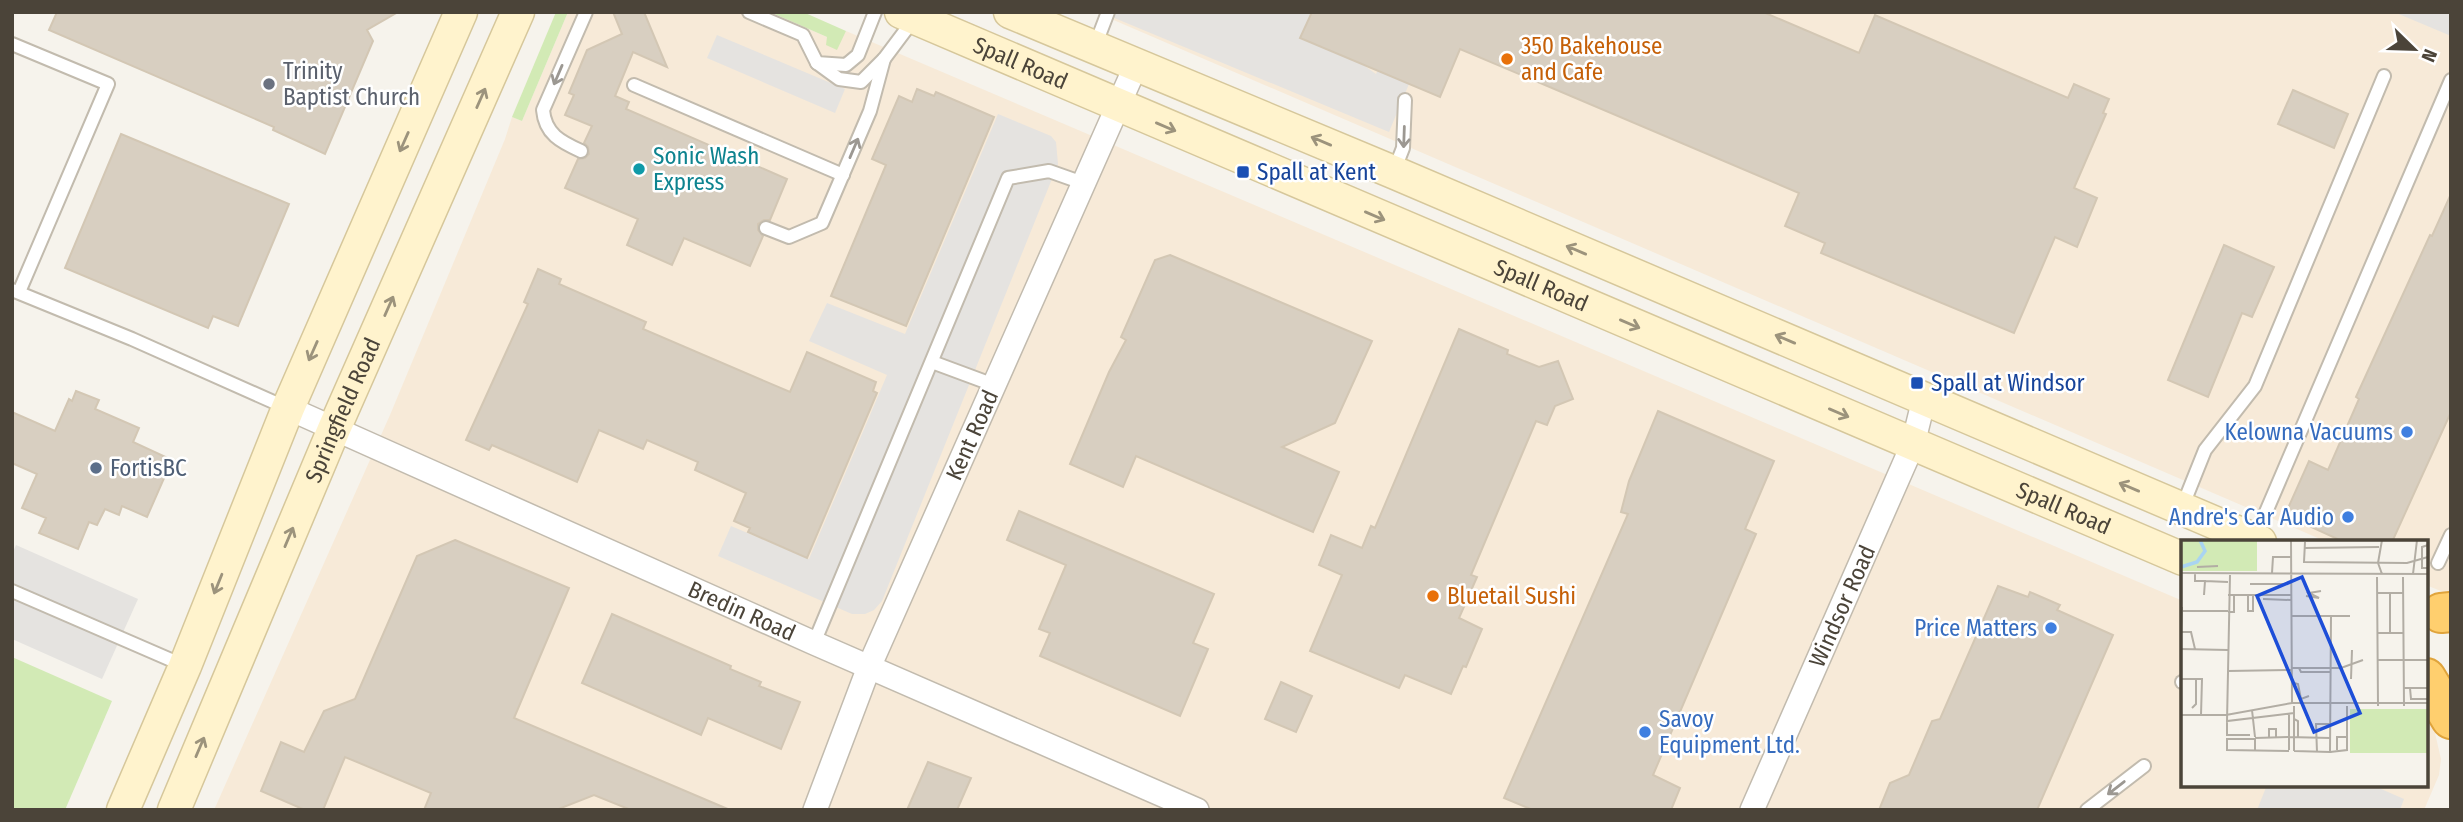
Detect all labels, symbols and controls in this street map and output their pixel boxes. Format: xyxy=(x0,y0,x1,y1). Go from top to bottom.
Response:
north arrow xyxy=(2379,14,2449,84)
street label: Spall Road xyxy=(969,31,1072,95)
place label: 350 Bakehouse and Cafe xyxy=(1521,32,1662,86)
text: N xyxy=(2416,46,2442,65)
marker: 350 Bakehouse and Cafe xyxy=(1499,51,1515,67)
place label: Trinity Baptist Church xyxy=(283,57,420,111)
one-way arrow xyxy=(551,63,564,85)
marker: Trinity Baptist Church xyxy=(261,76,277,92)
one-way arrow xyxy=(475,88,488,109)
one-way arrow xyxy=(1155,121,1176,134)
one-way arrow xyxy=(1397,125,1410,148)
one-way arrow xyxy=(397,131,410,152)
one-way arrow xyxy=(1311,134,1333,147)
one-way arrow xyxy=(849,138,862,159)
place label: Sonic Wash Express xyxy=(653,142,759,196)
place label: Spall at Kent xyxy=(1257,158,1377,186)
marker: Sonic Wash Express xyxy=(631,161,647,177)
marker: Spall at Kent xyxy=(1235,164,1251,180)
one-way arrow xyxy=(1364,210,1385,223)
one-way arrow xyxy=(1565,243,1587,256)
street label: Spall Road xyxy=(1490,253,1593,318)
one-way arrow xyxy=(383,296,396,317)
one-way arrow xyxy=(1618,318,1640,331)
one-way arrow xyxy=(1775,332,1796,345)
street label: Springfield Road xyxy=(299,333,387,487)
one-way arrow xyxy=(306,339,319,361)
place label: Spall at Windsor xyxy=(1931,369,2085,397)
marker: Spall at Windsor xyxy=(1909,375,1925,391)
street label: Kent Road xyxy=(940,385,1004,485)
one-way arrow xyxy=(1828,407,1849,420)
place label: Kelowna Vacuums xyxy=(2225,418,2393,446)
marker: Kelowna Vacuums xyxy=(2399,424,2415,440)
place label: FortisBC xyxy=(110,454,187,482)
marker: FortisBC xyxy=(88,460,104,476)
street label: Spall Road xyxy=(2012,476,2115,541)
one-way arrow xyxy=(2119,480,2140,493)
place label: Andre's Car Audio xyxy=(2169,503,2334,531)
marker: Andre's Car Audio xyxy=(2340,509,2356,525)
one-way arrow xyxy=(283,527,296,549)
inset map xyxy=(2181,540,2428,787)
street label: Windsor Road xyxy=(1803,541,1881,671)
one-way arrow xyxy=(210,573,223,594)
street label: Bredin Road xyxy=(684,575,800,647)
place label: Bluetail Sushi xyxy=(1447,582,1576,610)
marker: Bluetail Sushi xyxy=(1425,588,1441,604)
place label: Price Matters xyxy=(1914,614,2037,642)
marker: Price Matters xyxy=(2043,620,2059,636)
place label: Savoy Equipment Ltd. xyxy=(1659,705,1800,759)
marker: Savoy Equipment Ltd. xyxy=(1637,724,1653,740)
one-way arrow xyxy=(195,737,208,758)
one-way arrow xyxy=(2107,780,2126,795)

